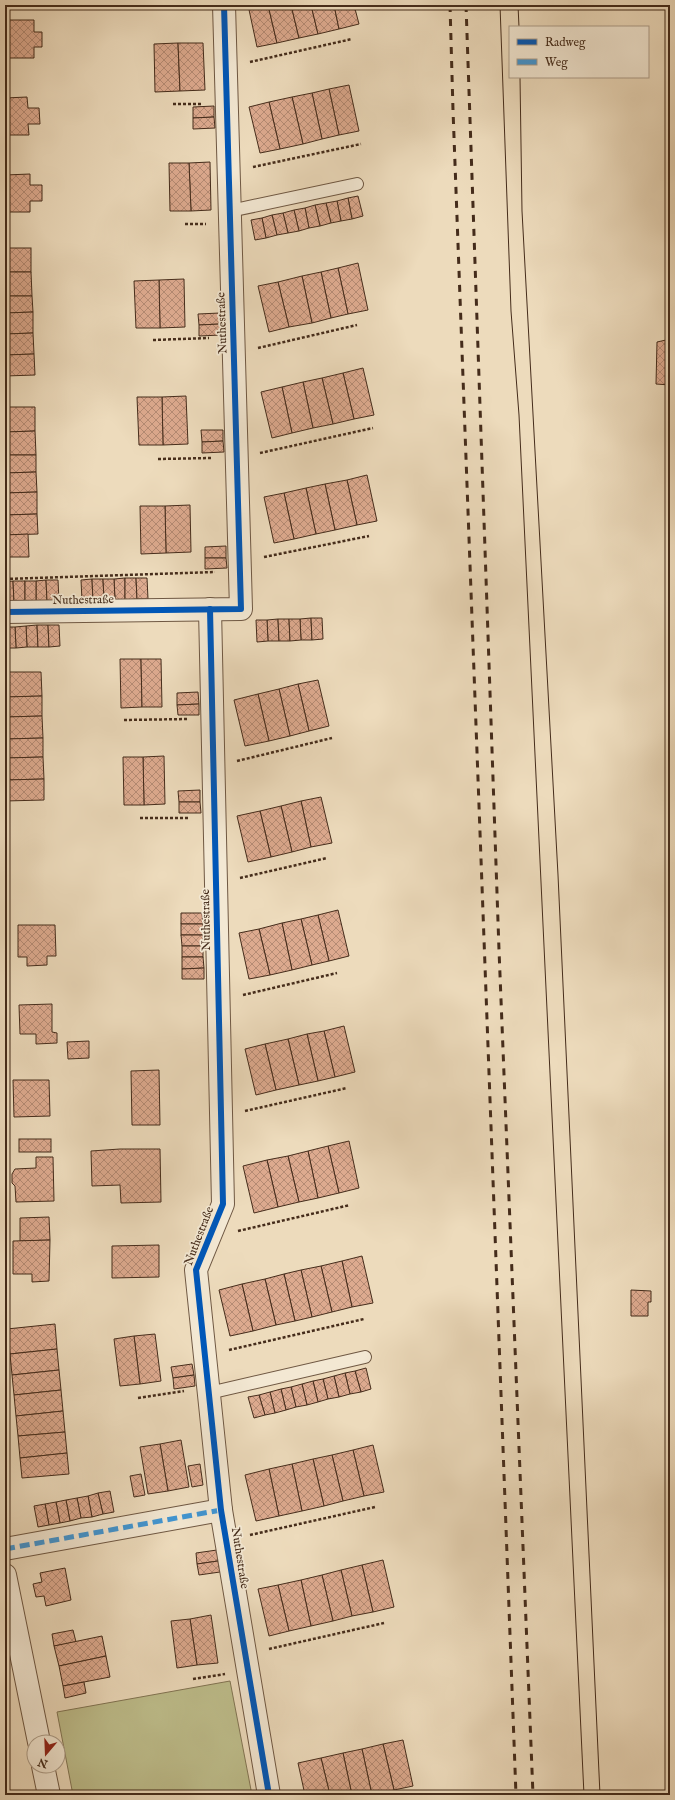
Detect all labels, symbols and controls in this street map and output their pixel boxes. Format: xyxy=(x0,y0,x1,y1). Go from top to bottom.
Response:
legend xyxy=(509,26,649,78)
text: Radweg xyxy=(545,35,586,50)
text: Weg xyxy=(545,55,568,70)
street label: Nuthestraße xyxy=(213,291,231,354)
street label: Nuthestraße xyxy=(52,592,115,608)
street label: Nuthestraße xyxy=(198,888,214,951)
street label: Nuthestraße xyxy=(181,1204,217,1268)
street label: Nuthestraße xyxy=(228,1526,252,1590)
north arrow xyxy=(26,1734,66,1774)
text: N xyxy=(36,1754,51,1771)

